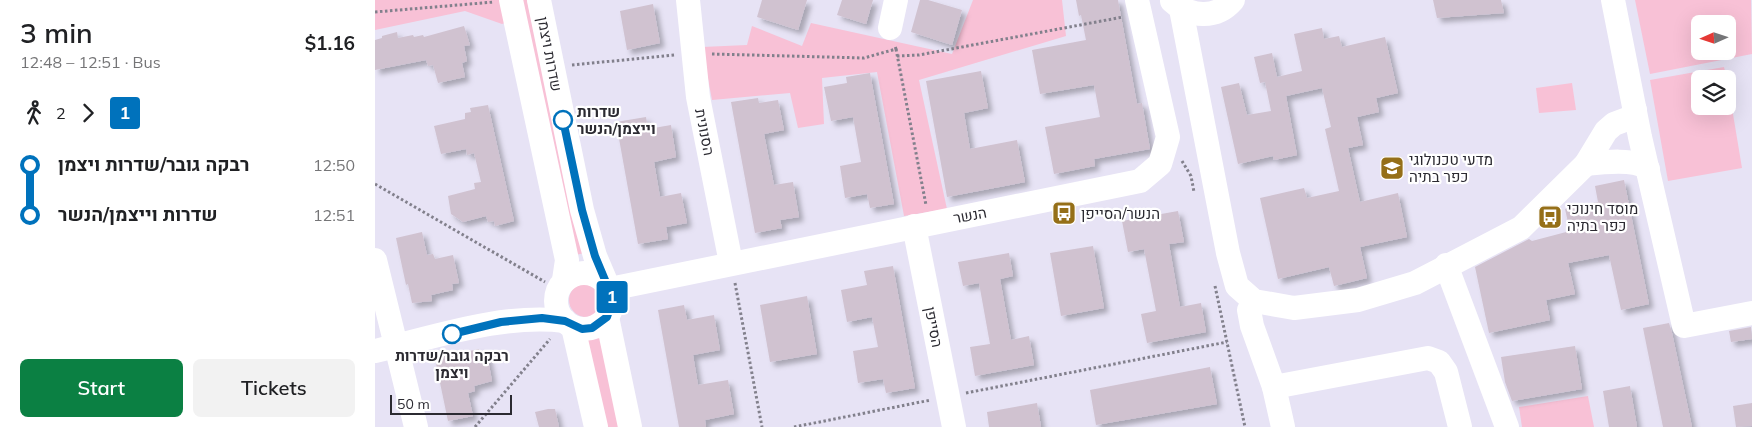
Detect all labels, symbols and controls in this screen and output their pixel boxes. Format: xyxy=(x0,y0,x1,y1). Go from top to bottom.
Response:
text: 3 min xyxy=(20,15,93,50)
street label: שדרות ויצמן xyxy=(533,15,567,93)
north arrow xyxy=(1691,15,1736,60)
map controls xyxy=(1691,15,1736,115)
text: $1.16 xyxy=(305,31,355,55)
text: 12:48 – 12:51 · Bus xyxy=(20,52,161,72)
button: layers xyxy=(1691,70,1736,115)
icon: walk xyxy=(20,99,48,127)
icon: forward xyxy=(74,99,102,127)
text: 1 xyxy=(120,101,130,124)
place label: שדרות וייצמן/הנשר xyxy=(577,102,656,138)
text: 2 xyxy=(56,103,66,123)
street label: הסנונית xyxy=(691,107,719,157)
marker: שדרות וייצמן/הנשר xyxy=(553,110,573,130)
place label: מדעי טכנולוגי כפר בתיה xyxy=(1409,150,1493,186)
text: רבקה גובר/שדרות ויצמן xyxy=(58,152,249,176)
text: 12:50 xyxy=(313,155,355,175)
school or university icon: מדעי טכנולוגי כפר בתיה xyxy=(1379,155,1405,181)
place label: מוסד חינוכי כפר בתיה xyxy=(1567,199,1638,235)
bus stop icon: הנשר/הסייפן xyxy=(1051,200,1077,226)
text: שדרות וייצמן/הנשר xyxy=(58,202,218,226)
street label: הנשר xyxy=(952,202,988,228)
place label: הנשר/הסייפן xyxy=(1081,204,1160,223)
bus stop icon: מוסד חינוכי כפר בתיה xyxy=(1537,204,1563,230)
text: 12:51 xyxy=(313,205,355,225)
line badge: 1 xyxy=(596,281,628,313)
text: 1 xyxy=(607,285,617,308)
street label: הסייפן xyxy=(921,305,947,349)
marker: רבקה גובר/שדרות ויצמן xyxy=(442,324,462,344)
place label: רבקה גובר/שדרות ויצמן xyxy=(395,346,509,382)
button: Start xyxy=(20,359,183,417)
button: Tickets xyxy=(193,359,355,417)
scale bar xyxy=(390,392,513,415)
text: 50 m xyxy=(397,395,430,413)

